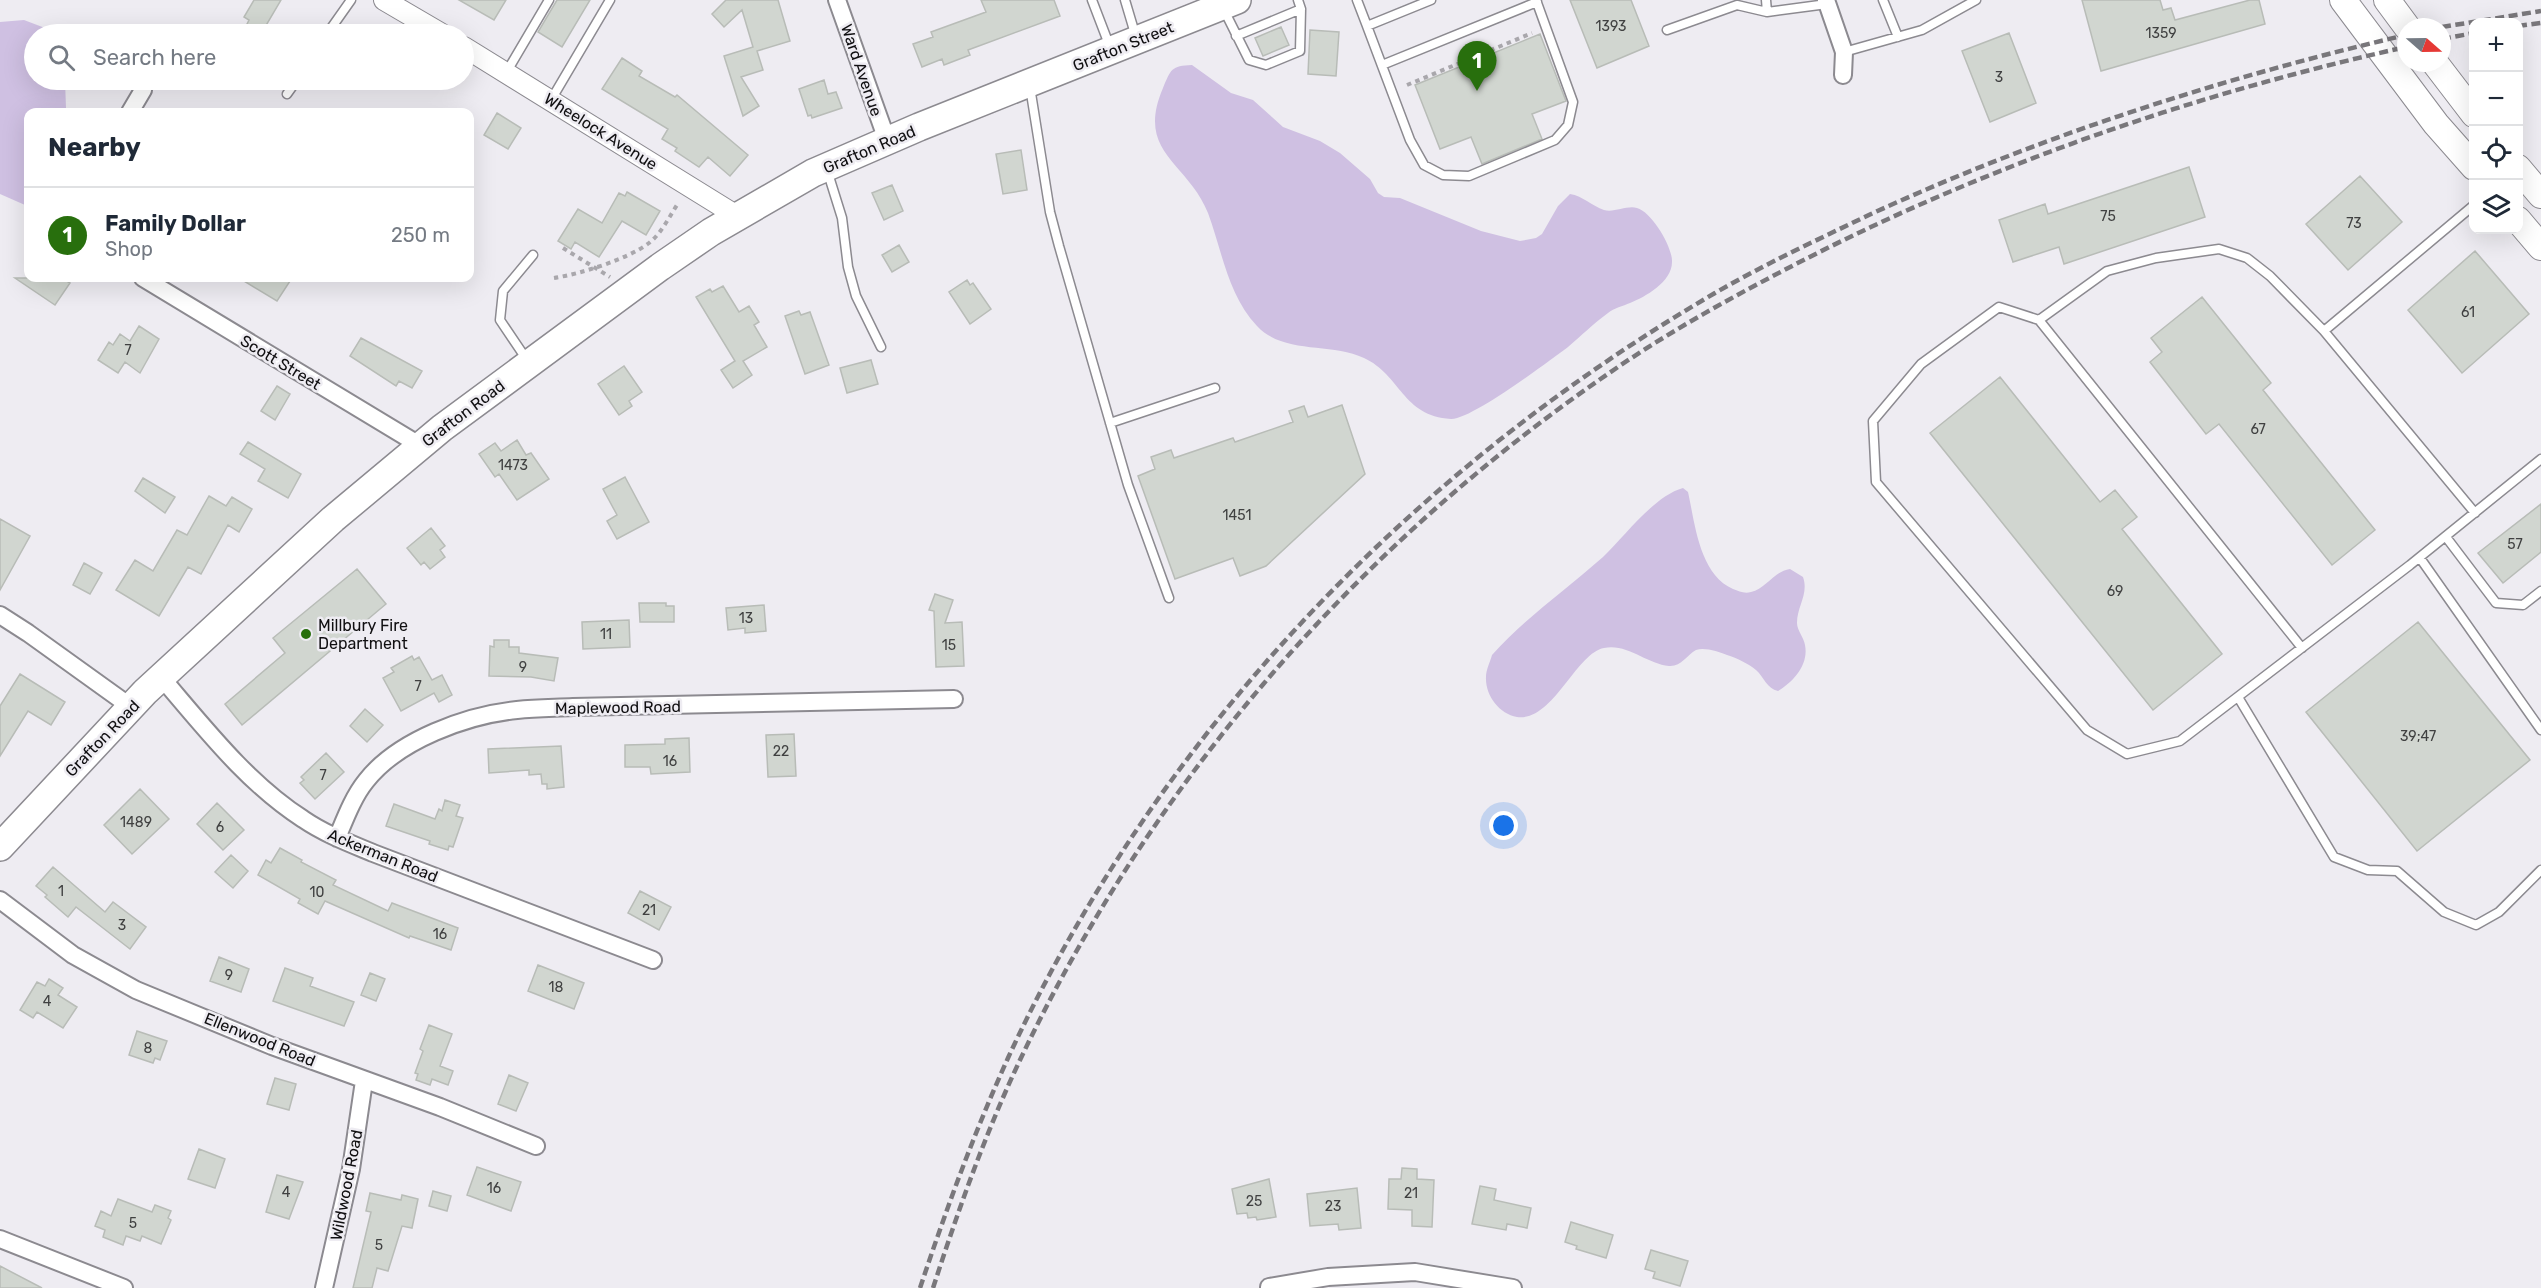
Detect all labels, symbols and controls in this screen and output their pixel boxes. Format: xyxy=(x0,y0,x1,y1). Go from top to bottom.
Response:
street label: Grafton Street xyxy=(1070,18,1176,75)
house number: 1393 xyxy=(1596,18,1626,35)
north arrow xyxy=(2397,18,2451,72)
map controls xyxy=(2469,18,2523,234)
button: + xyxy=(2469,18,2523,72)
street label: Ward Avenue xyxy=(837,22,886,119)
search box xyxy=(24,24,474,90)
house number: 1359 xyxy=(2145,25,2177,42)
icon: search xyxy=(45,41,78,74)
pin: 1 xyxy=(1458,42,1496,91)
text: Search here xyxy=(93,44,216,71)
house number: 3 xyxy=(1995,69,2003,86)
button: − xyxy=(2469,72,2523,126)
street label: Wheelock Avenue xyxy=(541,89,661,174)
street label: Grafton Road xyxy=(820,121,918,177)
button: locate xyxy=(2469,126,2523,180)
text: Nearby xyxy=(48,132,141,163)
button: layers xyxy=(2469,180,2523,234)
house number: 75 xyxy=(2100,208,2116,225)
text: Family Dollar xyxy=(105,210,246,237)
house number: 73 xyxy=(2346,215,2362,232)
text: 1 xyxy=(63,223,72,247)
text: 250 m xyxy=(391,223,450,247)
text: Shop xyxy=(105,237,153,261)
house number: 61 xyxy=(2461,304,2475,321)
street label: Scott Street xyxy=(237,331,324,394)
house number: 7 xyxy=(124,342,132,359)
street label: Grafton Road xyxy=(418,376,508,451)
house number: 67 xyxy=(2250,421,2266,438)
house number: 1473 xyxy=(498,457,528,474)
house number: 1451 xyxy=(1223,507,1251,524)
house number: 57 xyxy=(2507,536,2523,553)
house number: 69 xyxy=(2107,583,2123,600)
house number: 13 xyxy=(739,610,753,627)
place label: Millbury Fire Department xyxy=(318,616,408,653)
house number: 11 xyxy=(600,626,612,643)
marker: Millbury Fire Department xyxy=(299,627,313,641)
house number: 15 xyxy=(942,637,956,654)
house number: 9 xyxy=(519,659,527,676)
house number: 7 xyxy=(414,678,422,695)
street label: Grafton Road xyxy=(61,696,143,780)
street label: Maplewood Road xyxy=(555,697,681,718)
house number: 39;47 xyxy=(2400,728,2436,745)
house number: 22 xyxy=(773,743,789,760)
house number: 16 xyxy=(663,753,677,770)
house number: 7 xyxy=(319,767,327,784)
your location xyxy=(1489,811,1518,840)
house number: 1489 xyxy=(120,814,152,831)
house number: 6 xyxy=(216,819,224,836)
street label: Ackerman Road xyxy=(325,825,441,886)
house number: 1 xyxy=(58,883,64,900)
house number: 10 xyxy=(310,884,325,901)
house number: 21 xyxy=(642,902,656,919)
house number: 3 xyxy=(118,917,126,934)
house number: 16 xyxy=(433,926,447,943)
house number: 9 xyxy=(225,967,233,984)
house number: 18 xyxy=(549,979,564,996)
house number: 4 xyxy=(43,993,52,1010)
street label: Ellenwood Road xyxy=(201,1008,318,1070)
house number: 8 xyxy=(144,1040,153,1057)
street label: Wildwood Road xyxy=(326,1128,367,1242)
house number: 16 xyxy=(487,1180,501,1197)
house number: 4 xyxy=(282,1184,291,1201)
house number: 21 xyxy=(1404,1185,1418,1202)
house number: 25 xyxy=(1246,1193,1262,1210)
house number: 23 xyxy=(1325,1198,1341,1215)
house number: 5 xyxy=(129,1215,137,1232)
house number: 5 xyxy=(375,1237,383,1254)

